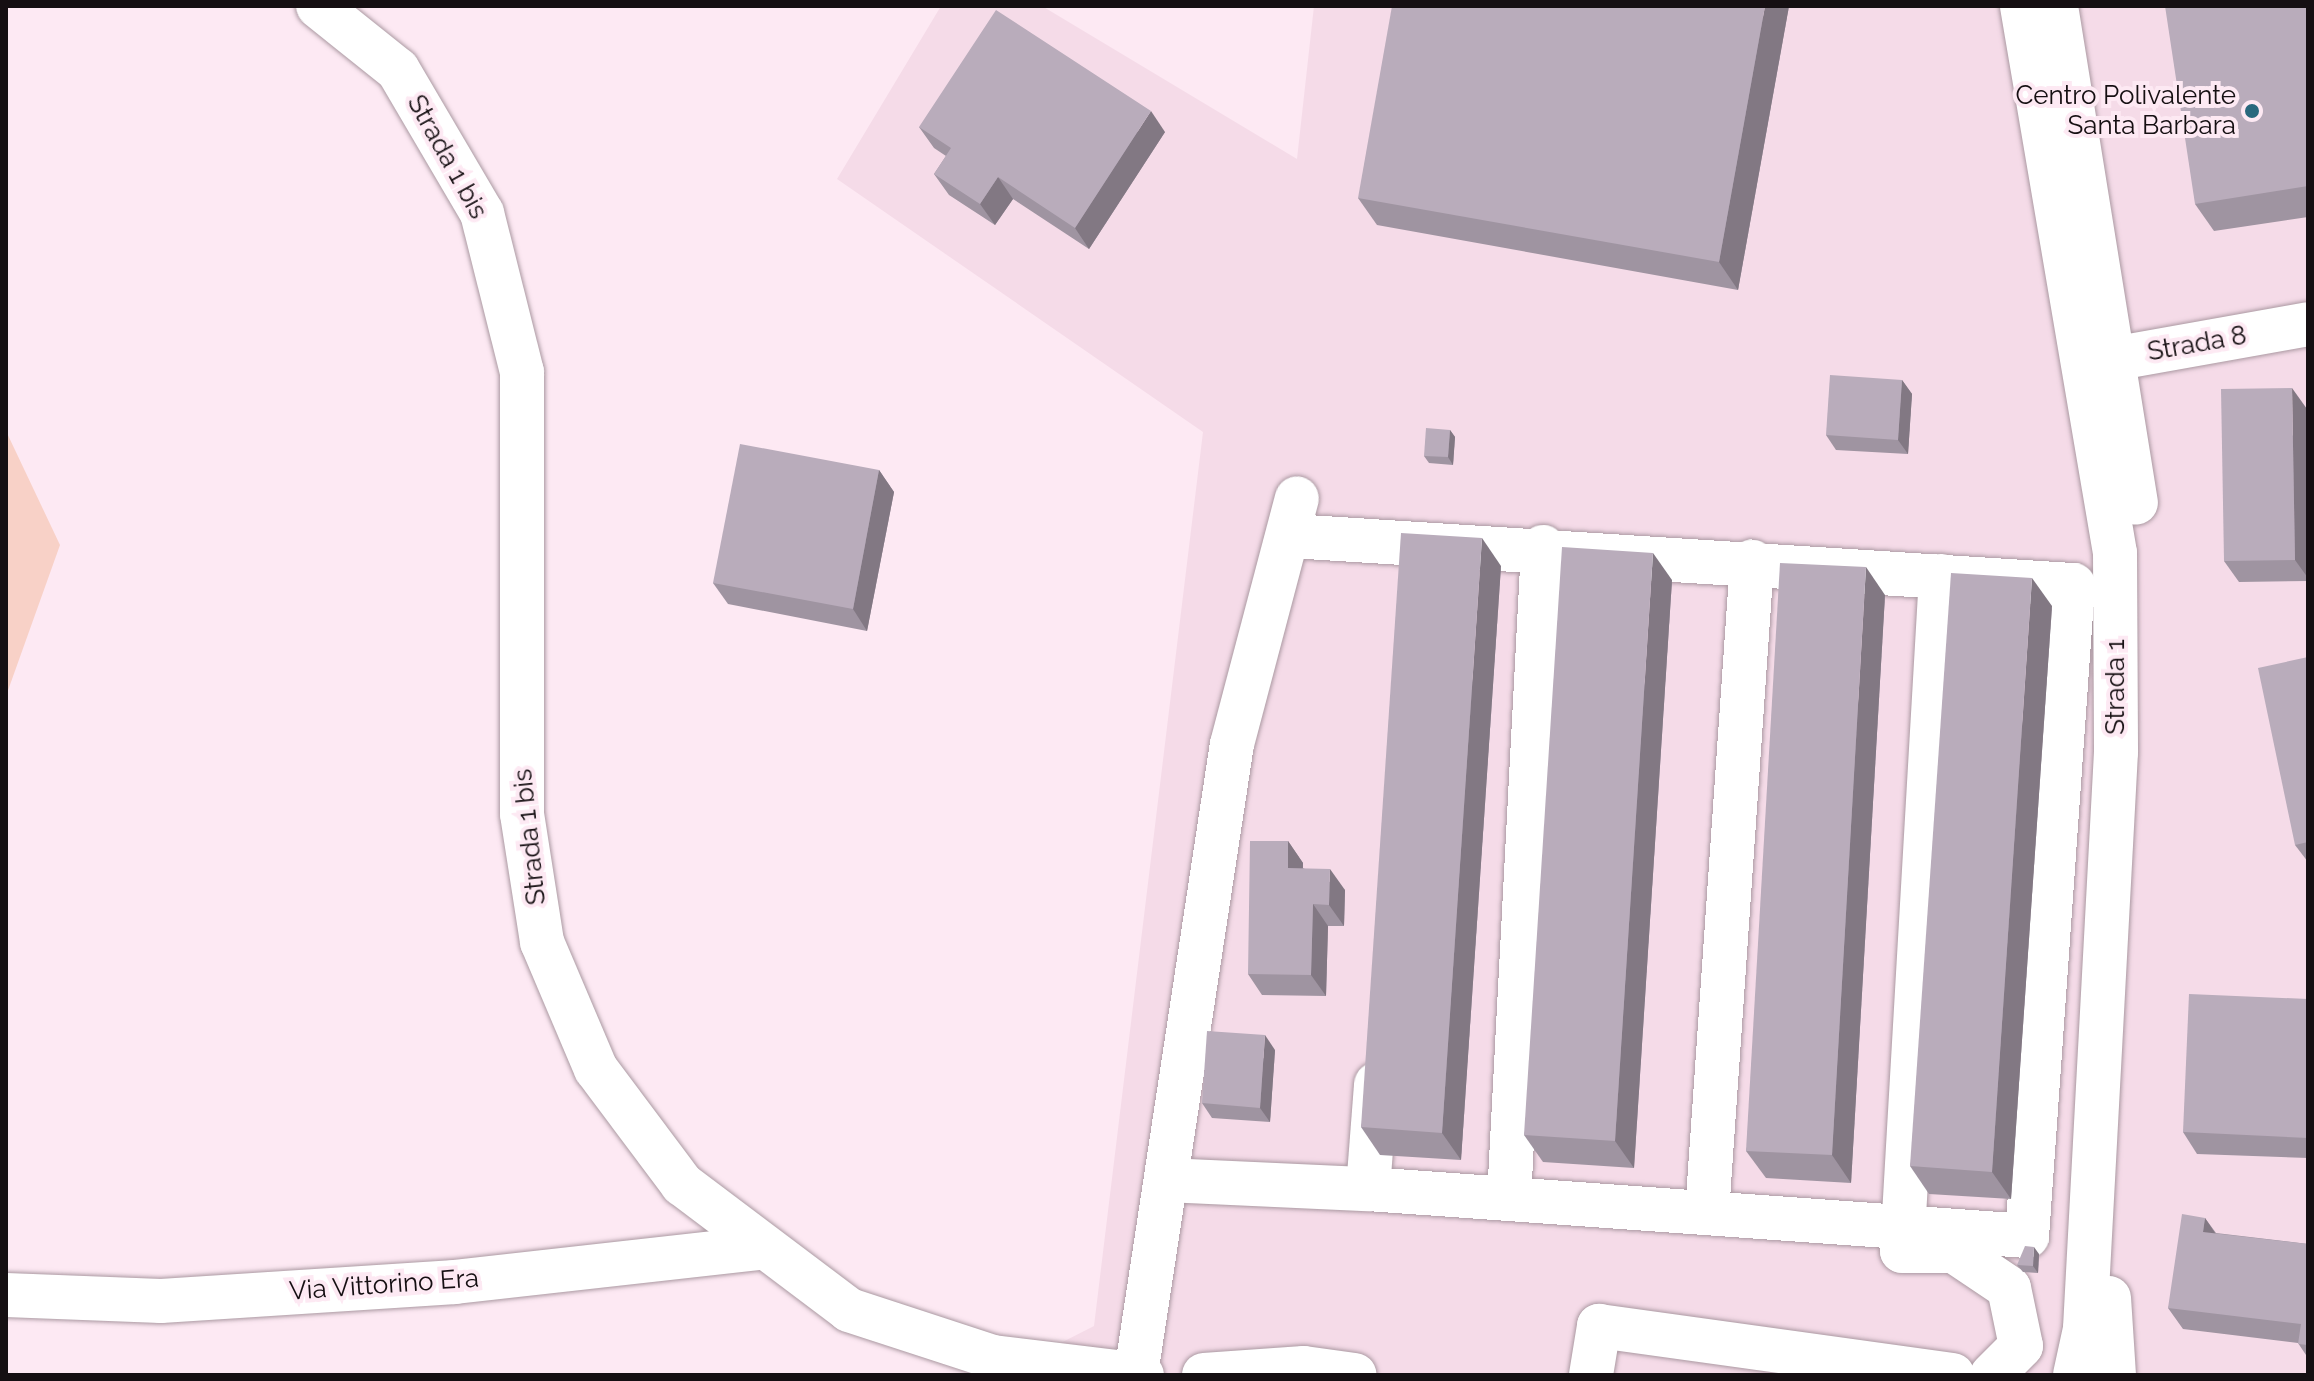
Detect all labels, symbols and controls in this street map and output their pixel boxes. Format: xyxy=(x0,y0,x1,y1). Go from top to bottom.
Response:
place label: Centro Polivalente Santa Barbara xyxy=(2015,80,2236,142)
street label: Strada 1 bis xyxy=(400,90,494,224)
marker: Centro Polivalente Santa Barbara xyxy=(2243,102,2261,120)
street label: Strada 8 xyxy=(2145,320,2249,368)
street label: Strada 1 xyxy=(2100,639,2132,735)
street label: Strada 1 bis xyxy=(507,767,553,907)
street label: Via Vittorino Era xyxy=(288,1263,480,1307)

